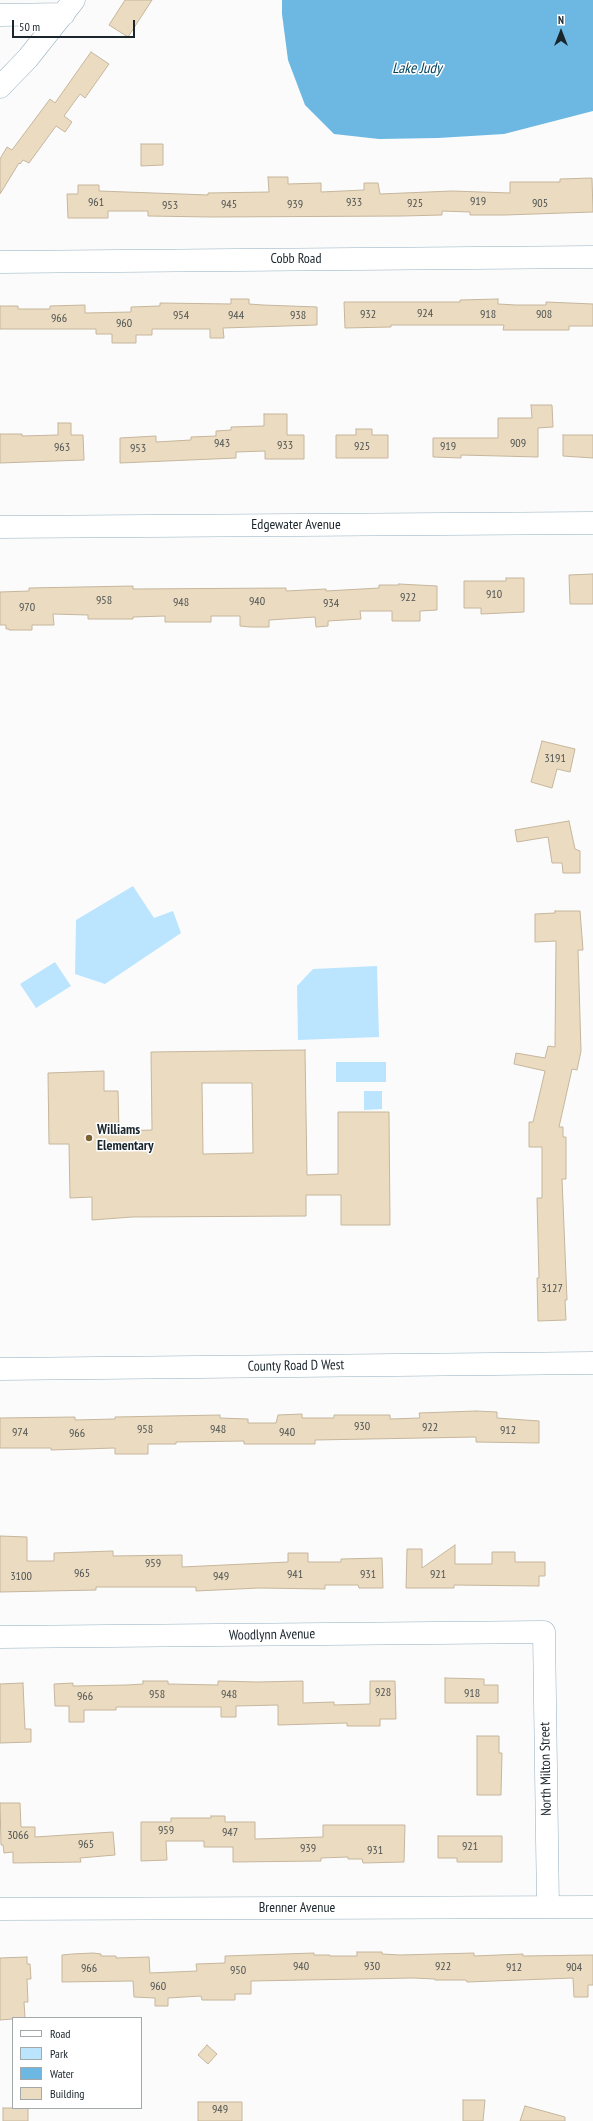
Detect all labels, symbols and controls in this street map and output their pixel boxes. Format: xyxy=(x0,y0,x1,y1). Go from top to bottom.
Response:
scale bar xyxy=(14,12,137,38)
north arrow xyxy=(541,12,581,52)
text: N xyxy=(558,13,564,27)
text: 50 m xyxy=(19,19,40,34)
water label: Lake Judy xyxy=(392,60,442,78)
house number: 919 xyxy=(470,195,486,209)
house number: 961 xyxy=(88,196,104,210)
house number: 933 xyxy=(346,196,362,210)
house number: 925 xyxy=(407,197,423,211)
house number: 905 xyxy=(532,197,548,211)
house number: 945 xyxy=(221,198,237,212)
house number: 939 xyxy=(287,198,303,212)
house number: 953 xyxy=(162,199,178,213)
street label: Cobb Road xyxy=(270,251,322,267)
house number: 924 xyxy=(417,307,433,321)
house number: 932 xyxy=(360,308,376,322)
house number: 918 xyxy=(480,308,496,322)
house number: 908 xyxy=(536,308,552,322)
house number: 954 xyxy=(173,309,189,323)
house number: 944 xyxy=(228,309,244,323)
house number: 938 xyxy=(290,309,306,323)
house number: 966 xyxy=(51,312,67,326)
house number: 960 xyxy=(116,317,132,331)
house number: 943 xyxy=(214,437,230,451)
house number: 909 xyxy=(510,437,526,451)
house number: 933 xyxy=(277,439,293,453)
house number: 925 xyxy=(354,440,370,454)
house number: 919 xyxy=(440,440,456,454)
house number: 963 xyxy=(54,441,70,455)
house number: 953 xyxy=(130,442,146,456)
street label: Edgewater Avenue xyxy=(251,517,341,533)
house number: 910 xyxy=(486,588,502,602)
house number: 922 xyxy=(400,591,416,605)
house number: 958 xyxy=(96,594,112,608)
house number: 940 xyxy=(249,595,265,609)
house number: 948 xyxy=(173,596,189,610)
house number: 934 xyxy=(323,597,339,611)
house number: 970 xyxy=(19,601,35,615)
house number: 3191 xyxy=(544,752,566,766)
place label: Williams Elementary xyxy=(97,1122,154,1154)
marker: Williams Elementary xyxy=(84,1133,94,1143)
house number: 3127 xyxy=(541,1282,563,1296)
street label: County Road D West xyxy=(247,1357,345,1375)
house number: 930 xyxy=(354,1420,370,1434)
house number: 922 xyxy=(422,1421,438,1435)
house number: 958 xyxy=(137,1423,153,1437)
house number: 948 xyxy=(210,1423,226,1437)
house number: 912 xyxy=(500,1424,516,1438)
house number: 974 xyxy=(12,1426,28,1440)
house number: 940 xyxy=(279,1426,295,1440)
house number: 966 xyxy=(69,1427,85,1441)
house number: 959 xyxy=(145,1557,161,1571)
house number: 965 xyxy=(74,1567,90,1581)
house number: 941 xyxy=(287,1568,303,1582)
house number: 931 xyxy=(360,1568,376,1582)
house number: 921 xyxy=(430,1568,446,1582)
house number: 3100 xyxy=(10,1570,32,1584)
house number: 949 xyxy=(213,1570,229,1584)
street label: Woodlynn Avenue xyxy=(229,1626,315,1644)
house number: 928 xyxy=(375,1686,391,1700)
house number: 918 xyxy=(464,1687,480,1701)
house number: 958 xyxy=(149,1688,165,1702)
house number: 948 xyxy=(221,1688,237,1702)
house number: 966 xyxy=(77,1690,93,1704)
street label: North Milton Street xyxy=(537,1722,555,1816)
house number: 959 xyxy=(158,1824,174,1838)
house number: 947 xyxy=(222,1826,238,1840)
house number: 3066 xyxy=(7,1829,29,1843)
house number: 965 xyxy=(78,1838,94,1852)
house number: 921 xyxy=(462,1840,478,1854)
house number: 939 xyxy=(300,1842,316,1856)
house number: 931 xyxy=(367,1844,383,1858)
street label: Brenner Avenue xyxy=(259,1900,335,1916)
house number: 940 xyxy=(293,1960,309,1974)
house number: 930 xyxy=(364,1960,380,1974)
house number: 922 xyxy=(435,1960,451,1974)
house number: 912 xyxy=(506,1961,522,1975)
house number: 904 xyxy=(566,1961,582,1975)
house number: 966 xyxy=(81,1962,97,1976)
house number: 950 xyxy=(230,1964,246,1978)
house number: 960 xyxy=(150,1980,166,1994)
legend xyxy=(12,2017,142,2109)
text: Road xyxy=(50,2026,70,2041)
text: Park xyxy=(50,2046,68,2061)
text: Water xyxy=(50,2066,74,2081)
text: Building xyxy=(50,2086,85,2101)
house number: 949 xyxy=(212,2103,228,2117)

